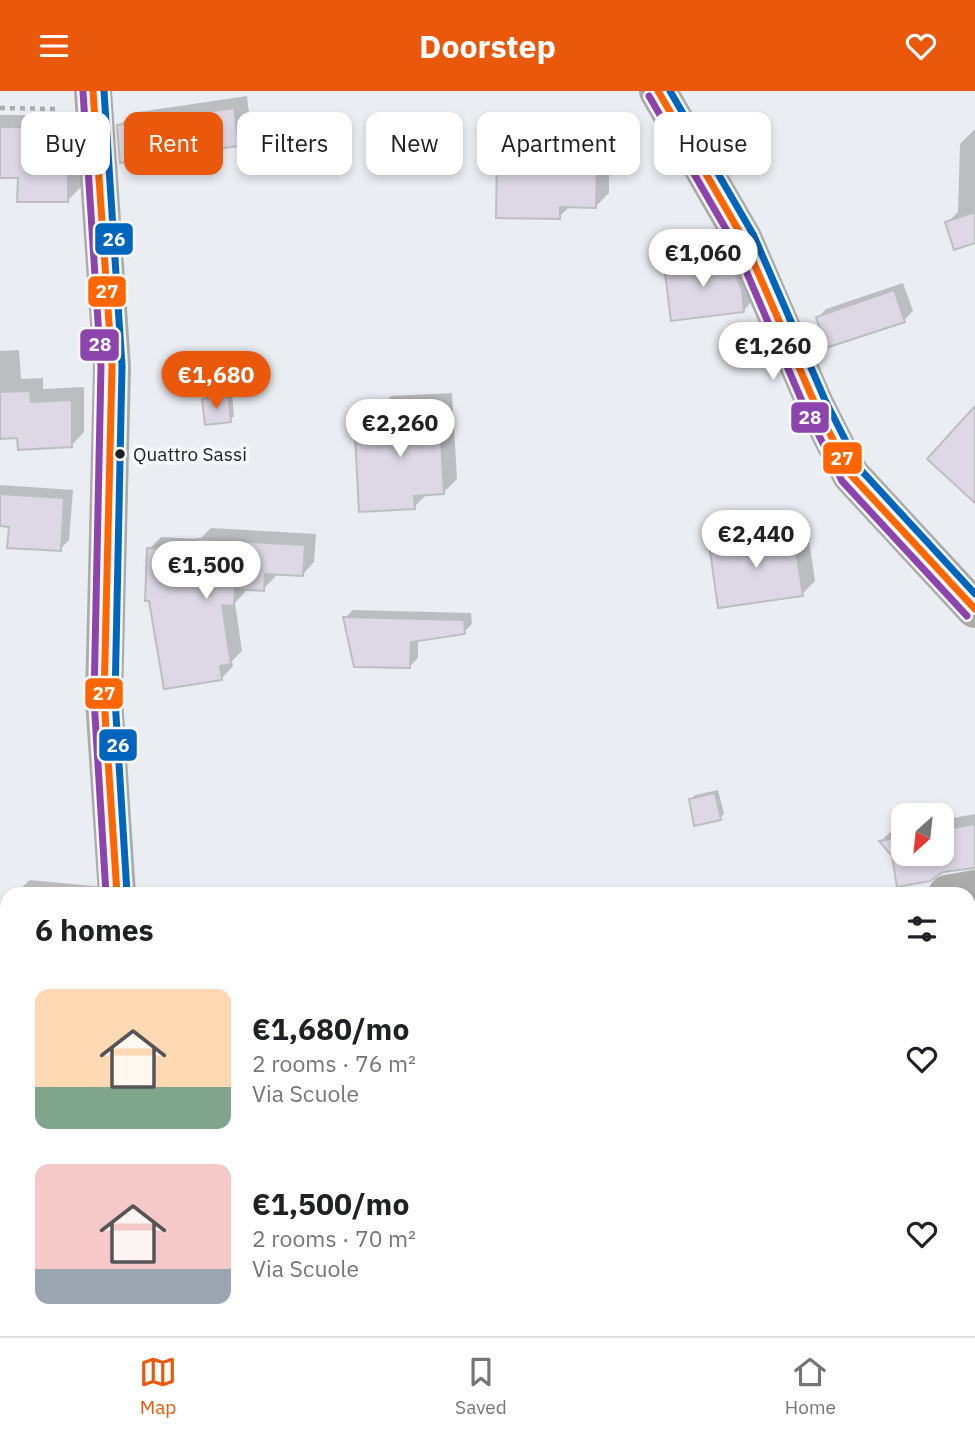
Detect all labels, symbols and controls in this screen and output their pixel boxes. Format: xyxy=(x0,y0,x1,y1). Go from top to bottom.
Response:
text: Doorstep xyxy=(419,25,556,67)
icon: menu xyxy=(35,27,73,65)
icon: heart xyxy=(902,27,940,65)
chip: Buy xyxy=(21,112,110,175)
chip: Rent xyxy=(124,112,223,175)
chip: Filters xyxy=(237,112,352,175)
chip: New xyxy=(366,112,463,175)
chip: Apartment xyxy=(477,112,640,175)
chip: House xyxy=(654,112,771,175)
line badge: 26 xyxy=(94,222,134,256)
text: 26 xyxy=(103,227,125,251)
pin: €1,060 xyxy=(646,229,760,289)
text: €1,060 xyxy=(665,237,741,267)
line badge: 27 xyxy=(87,275,127,308)
text: 27 xyxy=(96,279,118,303)
pin: €1,260 xyxy=(716,323,830,382)
line badge: 28 xyxy=(79,328,120,362)
text: €1,260 xyxy=(735,330,811,360)
text: 28 xyxy=(89,332,111,356)
pin: €1,680 xyxy=(159,351,273,411)
text: €1,680 xyxy=(178,359,254,389)
pin: €2,260 xyxy=(343,399,457,459)
line badge: 28 xyxy=(790,401,830,434)
text: 28 xyxy=(799,405,821,429)
text: €2,260 xyxy=(362,407,438,437)
line badge: 27 xyxy=(822,441,863,475)
place label: Quattro Sassi xyxy=(133,442,247,466)
text: 27 xyxy=(831,446,853,470)
marker: Quattro Sassi xyxy=(113,447,127,461)
pin: €2,440 xyxy=(699,511,813,570)
text: €2,440 xyxy=(718,518,794,548)
pin: €1,500 xyxy=(149,541,263,601)
text: €1,500 xyxy=(168,549,244,579)
line badge: 27 xyxy=(84,677,124,710)
text: 27 xyxy=(93,681,115,705)
line badge: 26 xyxy=(98,728,138,762)
text: 26 xyxy=(107,733,129,757)
north arrow xyxy=(891,803,954,866)
map controls xyxy=(891,803,954,866)
text: 6 homes xyxy=(35,910,154,949)
icon: filters xyxy=(903,910,941,948)
text: €1,680/mo xyxy=(252,1009,409,1048)
icon: home xyxy=(91,1017,175,1101)
icon: heart xyxy=(903,1040,941,1078)
text: 2 rooms · 76 m² xyxy=(252,1048,416,1078)
text: Via Scuole xyxy=(252,1078,359,1108)
text: €1,500/mo xyxy=(252,1184,409,1223)
icon: home xyxy=(91,1192,175,1276)
icon: heart xyxy=(903,1215,941,1253)
text: 2 rooms · 70 m² xyxy=(252,1223,416,1253)
text: Via Scuole xyxy=(252,1253,359,1283)
tab: Map xyxy=(139,1353,177,1419)
tab: Saved xyxy=(455,1353,507,1419)
tab: Home xyxy=(785,1353,836,1419)

